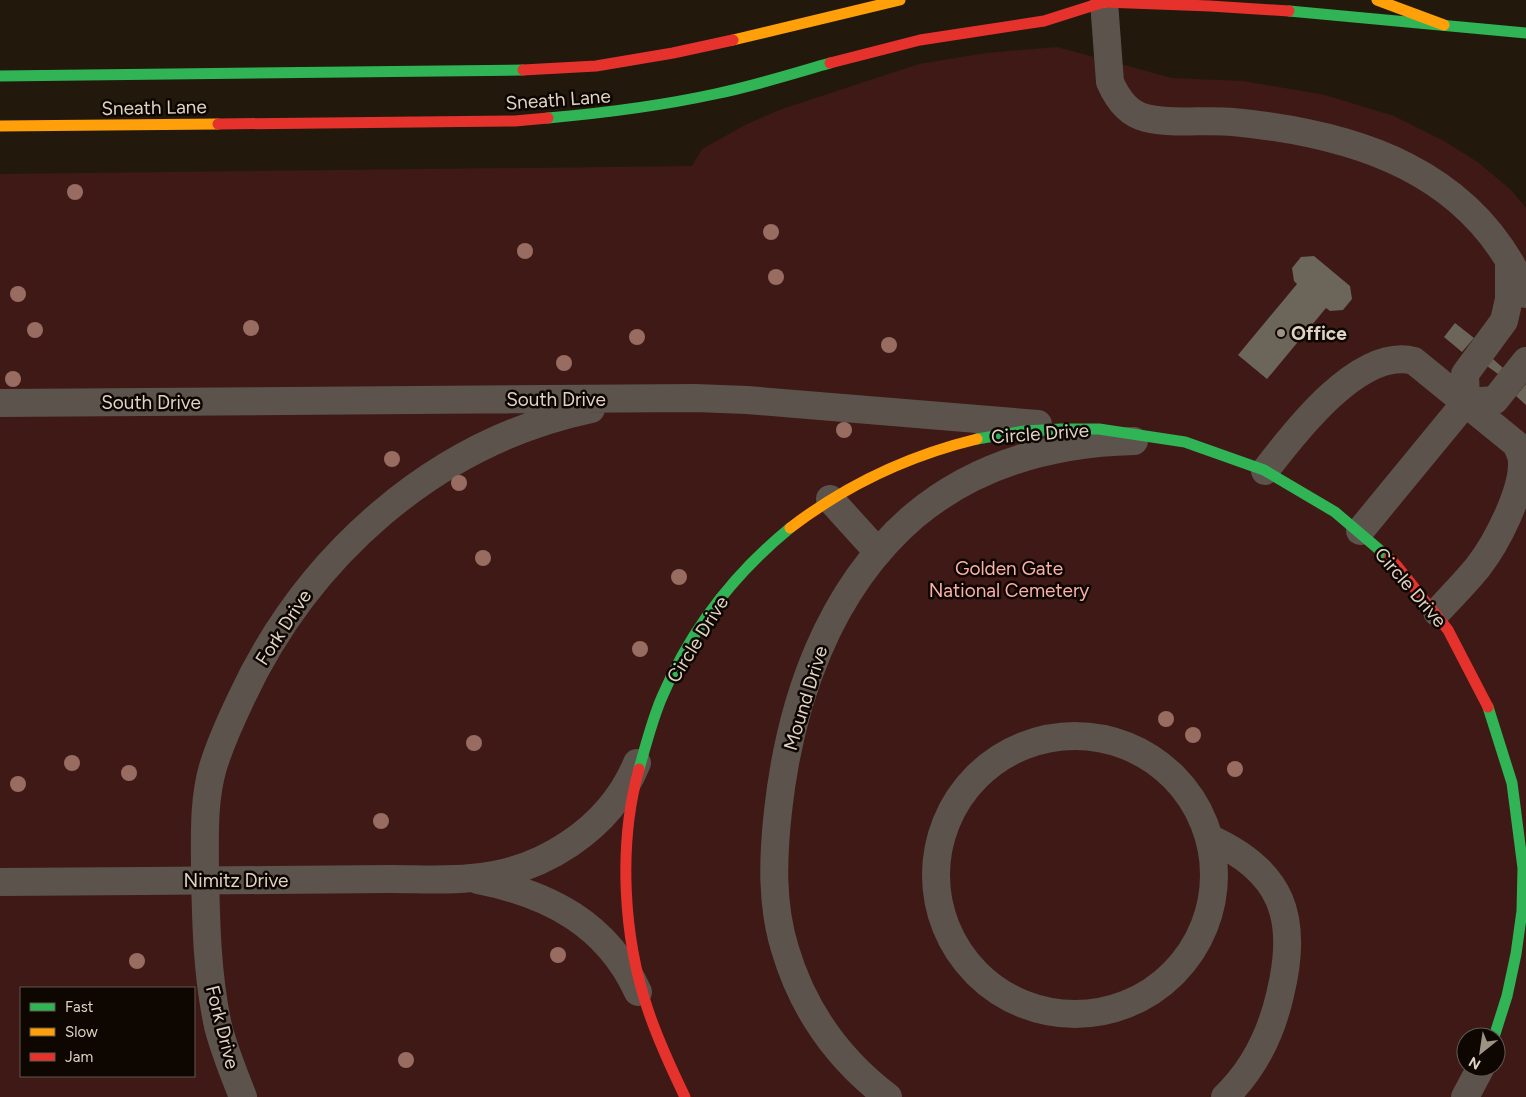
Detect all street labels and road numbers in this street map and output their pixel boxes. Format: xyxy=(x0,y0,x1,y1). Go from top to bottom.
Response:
street label: Sneath Lane xyxy=(505,84,611,115)
street label: Sneath Lane xyxy=(101,95,207,120)
street label: South Drive xyxy=(506,388,606,411)
street label: South Drive xyxy=(101,391,201,414)
street label: Circle Drive xyxy=(990,419,1090,448)
street label: Circle Drive xyxy=(1370,543,1451,632)
street label: Fork Drive xyxy=(250,585,316,669)
street label: Circle Drive xyxy=(662,592,733,687)
street label: Mound Drive xyxy=(779,643,832,753)
street label: Nimitz Drive xyxy=(184,869,288,892)
street label: Fork Drive xyxy=(201,983,244,1071)

